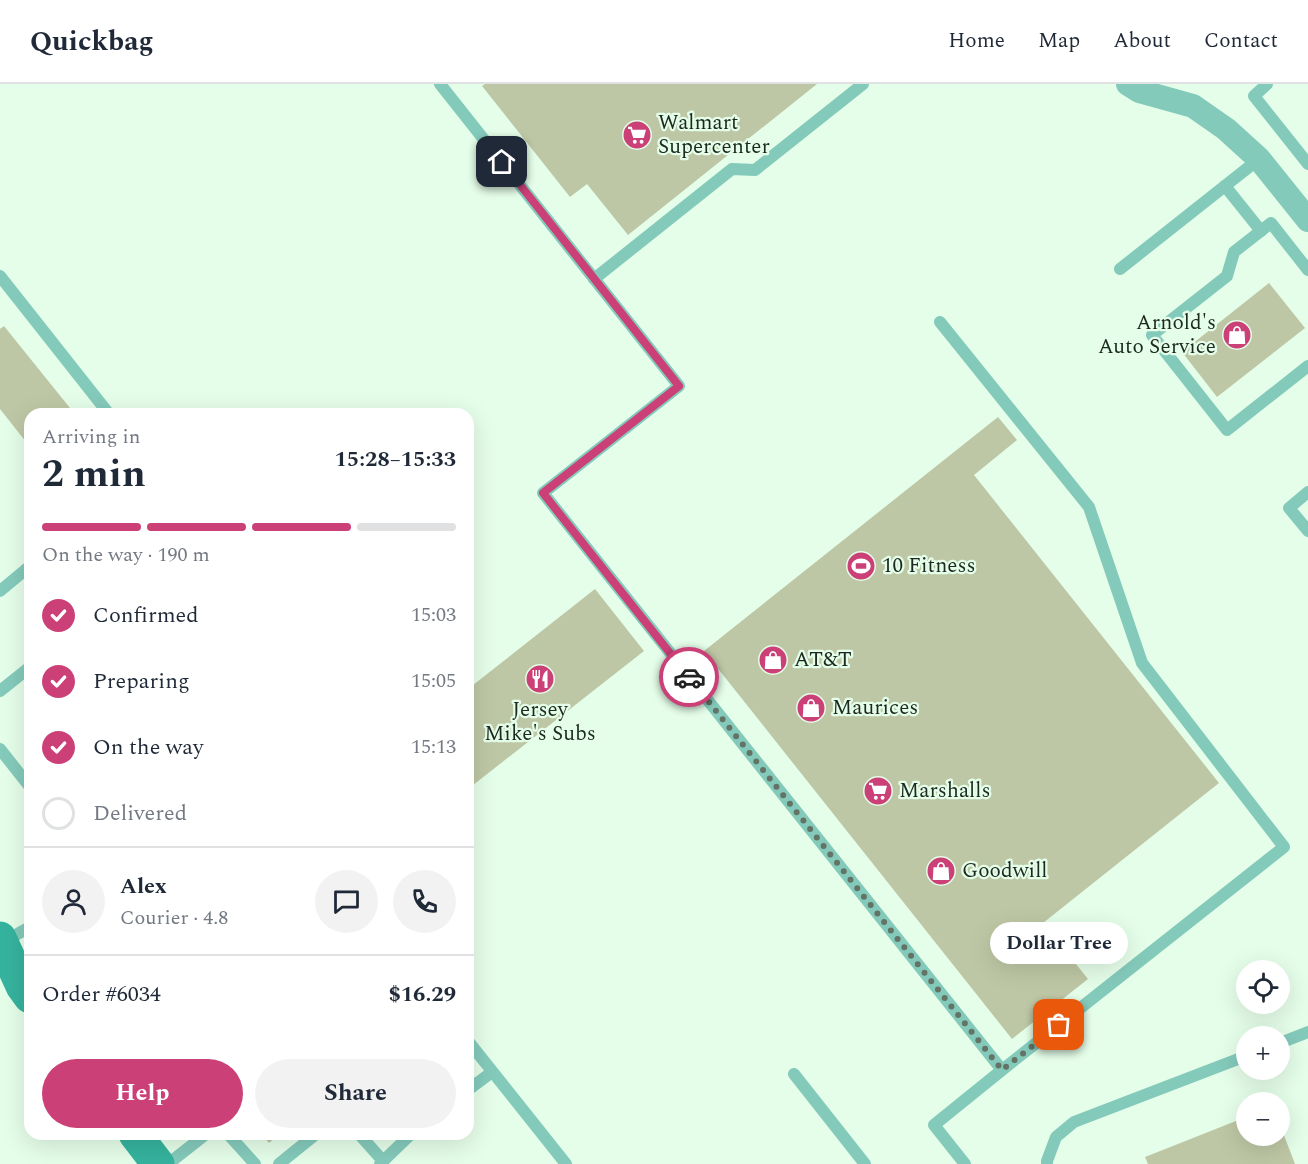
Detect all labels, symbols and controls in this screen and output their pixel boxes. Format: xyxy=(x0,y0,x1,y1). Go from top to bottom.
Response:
text: Quickbag xyxy=(30,20,154,63)
text: Home xyxy=(948,25,1005,57)
text: Map xyxy=(1038,25,1080,57)
text: About xyxy=(1113,25,1171,57)
text: Contact xyxy=(1204,25,1278,57)
place label: Walmart Supercenter xyxy=(658,107,770,163)
supermarket icon: Walmart Supercenter xyxy=(621,119,653,151)
pin xyxy=(476,136,527,187)
icon: home xyxy=(485,145,518,178)
place label: Arnold's Auto Service xyxy=(1098,307,1216,363)
shop icon: Arnold's Auto Service xyxy=(1221,319,1253,351)
text: Arriving in xyxy=(42,422,140,452)
text: 15:28–15:33 xyxy=(334,443,456,476)
text: 2 min xyxy=(42,445,146,504)
text: On the way · 190 m xyxy=(42,540,210,570)
sports icon: 10 Fitness xyxy=(845,550,877,582)
place label: 10 Fitness xyxy=(882,550,975,582)
icon: check xyxy=(42,599,75,632)
text: Confirmed xyxy=(93,599,199,632)
text: 15:03 xyxy=(411,600,456,630)
shop icon: AT&T xyxy=(757,644,789,676)
place label: AT&T xyxy=(794,644,852,676)
courier xyxy=(659,647,719,707)
icon: car xyxy=(673,661,706,694)
restaurant icon: Jersey Mike's Subs xyxy=(524,663,556,695)
icon: check xyxy=(42,665,75,698)
text: Preparing xyxy=(93,665,190,698)
text: 15:05 xyxy=(411,666,456,696)
shop icon: Maurices xyxy=(795,692,827,724)
place label: Maurices xyxy=(832,692,918,724)
place label: Jersey Mike's Subs xyxy=(484,694,596,750)
icon: check xyxy=(42,731,75,764)
text: On the way xyxy=(93,731,204,764)
text: 15:13 xyxy=(411,732,456,762)
supermarket icon: Marshalls xyxy=(862,775,894,807)
place label: Marshalls xyxy=(899,775,991,807)
text: Delivered xyxy=(93,797,187,830)
shop icon: Goodwill xyxy=(925,855,957,887)
place label: Goodwill xyxy=(962,855,1048,887)
button: person xyxy=(42,870,105,933)
text: Alex xyxy=(120,870,167,903)
button: chat xyxy=(315,870,378,933)
button: phone xyxy=(393,870,456,933)
text: Courier · 4.8 xyxy=(120,903,228,933)
callout: Dollar Tree xyxy=(990,923,1128,965)
text: Dollar Tree xyxy=(1006,928,1112,958)
map controls xyxy=(1236,960,1290,1146)
button: locate xyxy=(1236,960,1290,1014)
text: Order #6034 xyxy=(42,978,161,1011)
text: $16.29 xyxy=(388,978,456,1011)
pin xyxy=(1033,999,1084,1050)
icon: bag xyxy=(1042,1008,1075,1041)
button: + xyxy=(1236,1026,1290,1080)
button: Help xyxy=(42,1059,243,1128)
button: Share xyxy=(255,1059,456,1128)
button: − xyxy=(1236,1092,1290,1146)

